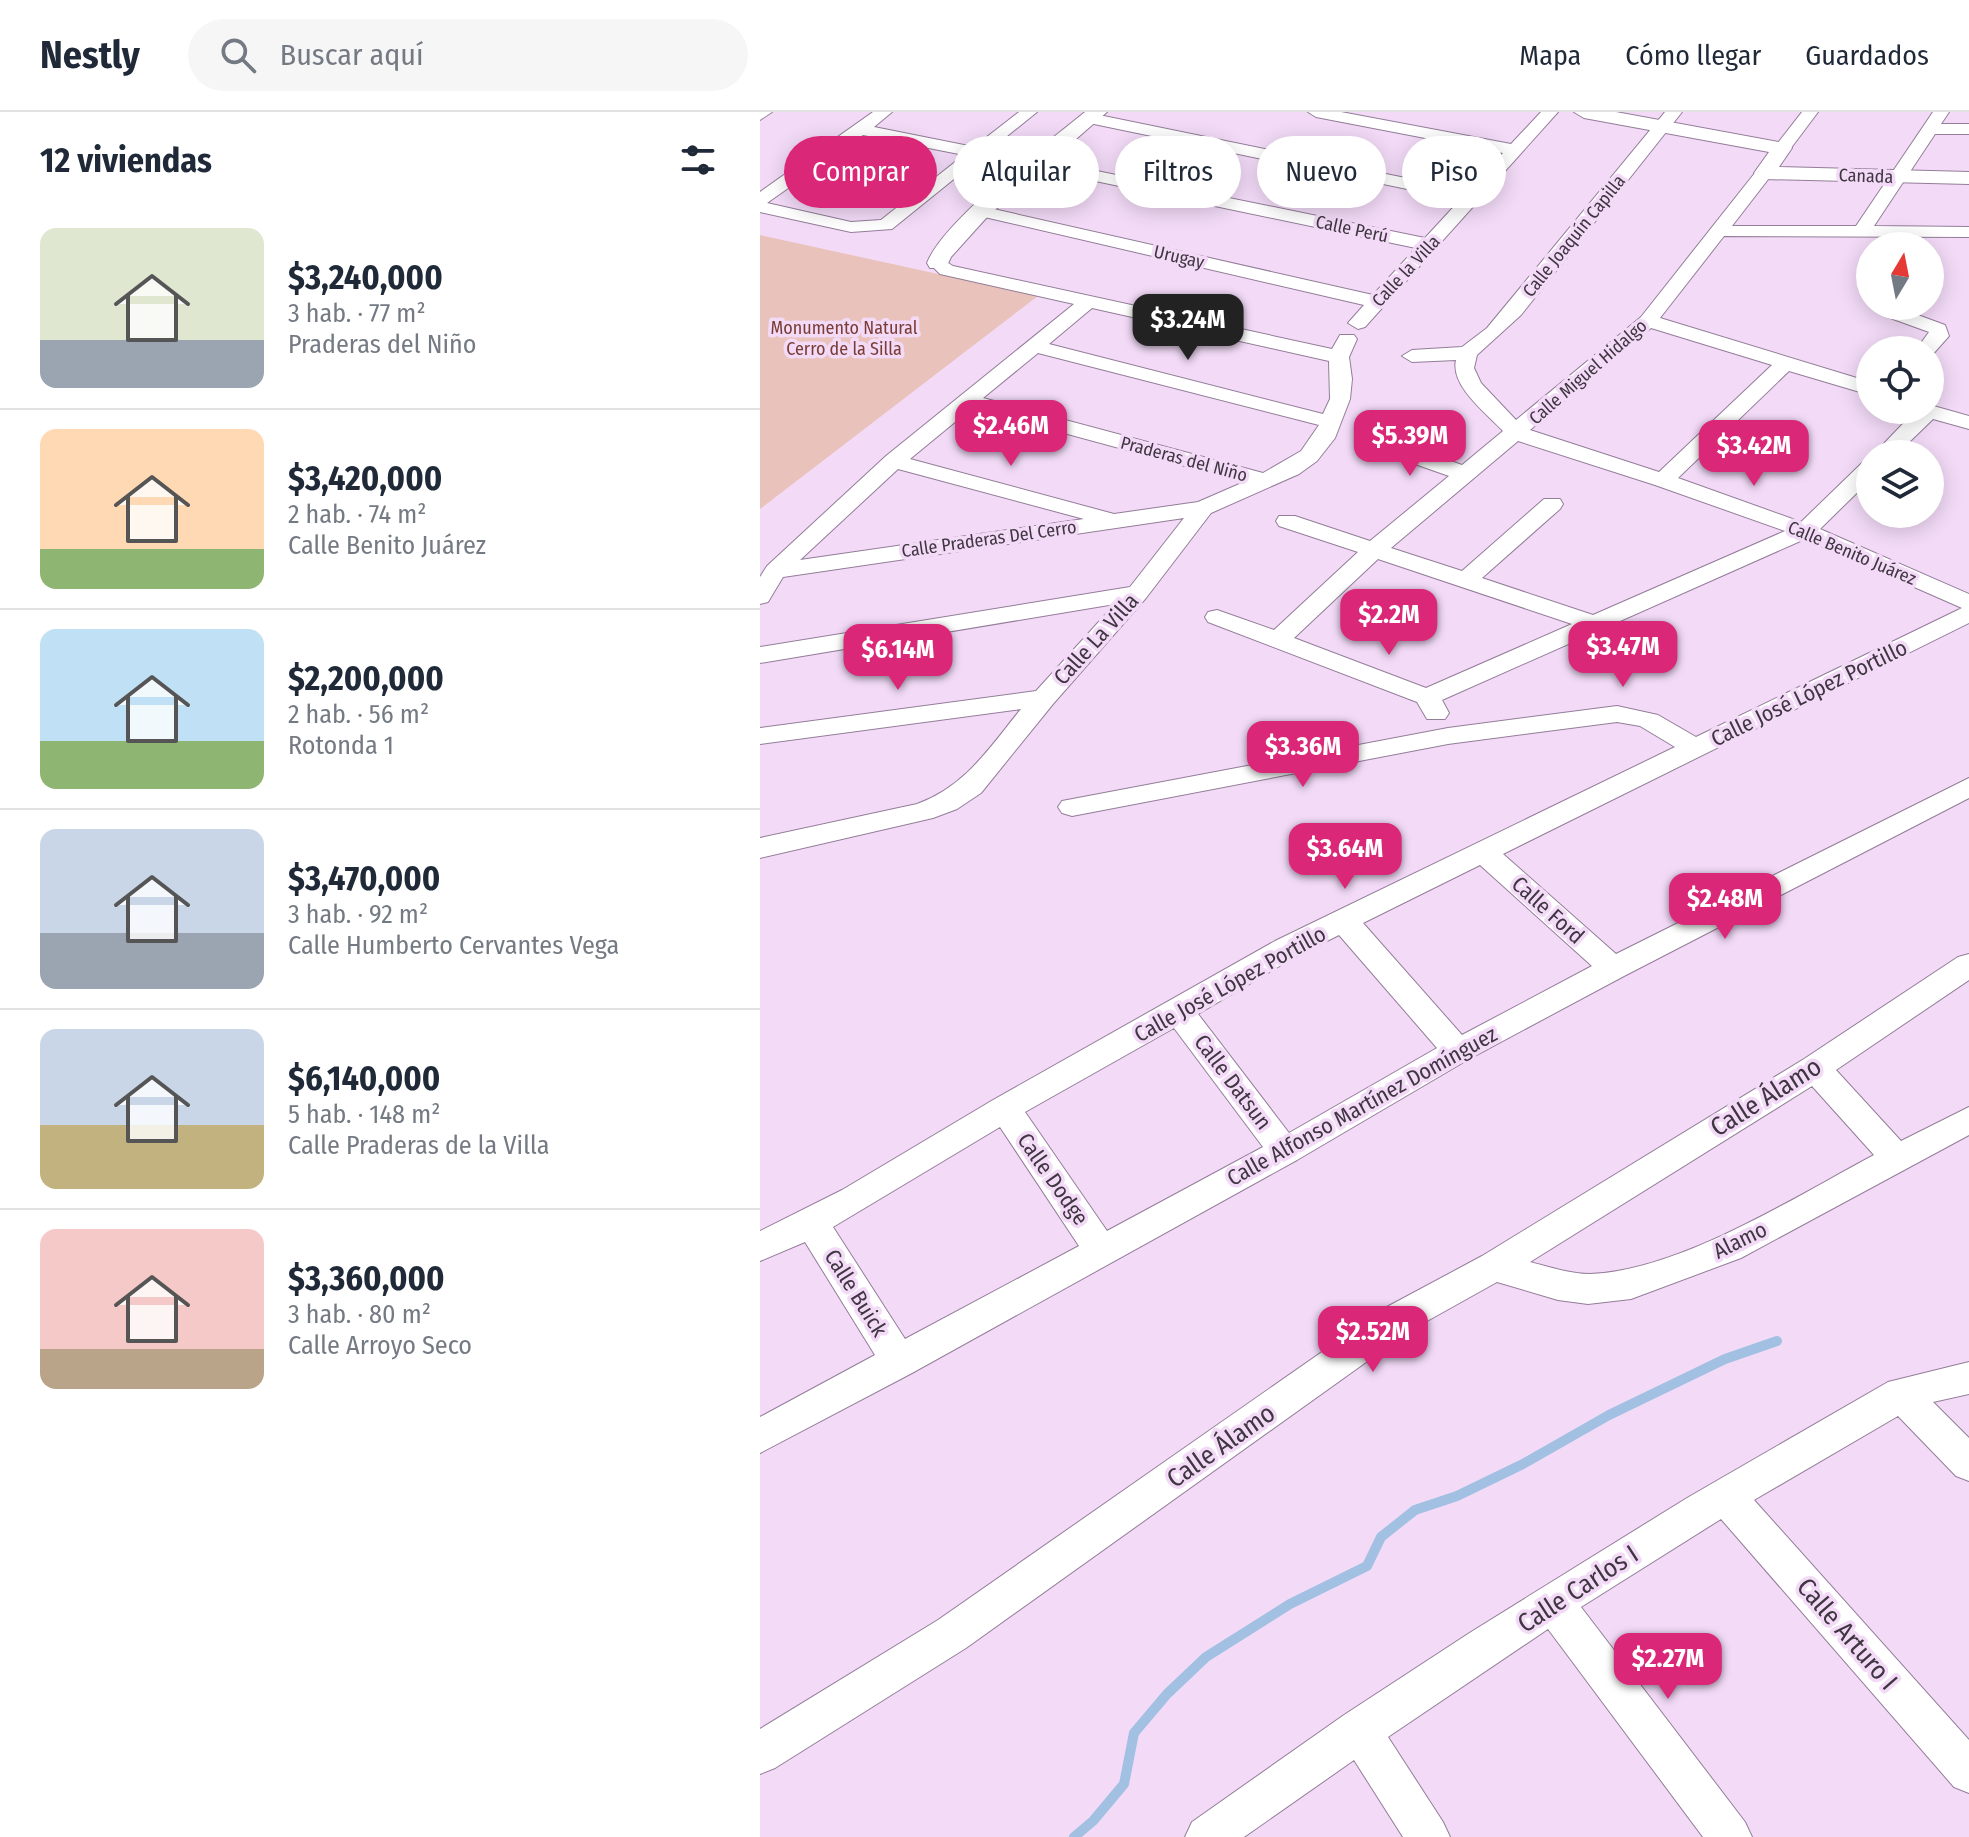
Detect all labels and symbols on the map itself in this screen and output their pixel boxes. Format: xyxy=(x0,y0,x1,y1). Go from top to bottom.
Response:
street label: Canada xyxy=(1838,164,1894,188)
street label: Calle Joaquín Capilla xyxy=(1518,170,1630,301)
street label: Calle Perú xyxy=(1314,211,1390,247)
street label: Calle la Villa xyxy=(1367,231,1445,311)
north arrow xyxy=(1856,232,1944,320)
street label: Urugay xyxy=(1152,241,1206,273)
pin: $3.24M xyxy=(1123,294,1253,362)
street label: Calle Miguel Hidalgo xyxy=(1524,315,1652,429)
park label: Monumento Natural Cerro de la Silla xyxy=(771,317,918,360)
pin: $2.46M xyxy=(946,400,1076,468)
pin: $5.39M xyxy=(1345,410,1475,478)
pin: $3.42M xyxy=(1689,420,1819,488)
street label: Praderas del Niño xyxy=(1118,431,1250,487)
street label: Calle Praderas Del Cerro xyxy=(900,516,1078,562)
street label: Calle Benito Juárez xyxy=(1785,516,1919,590)
street label: Calle La Villa xyxy=(1048,588,1144,690)
pin: $2.2M xyxy=(1333,589,1445,657)
pin: $3.47M xyxy=(1558,621,1688,689)
pin: $6.14M xyxy=(833,624,963,692)
street label: Calle José López Portillo xyxy=(1706,634,1912,752)
pin: $3.36M xyxy=(1238,721,1368,789)
pin: $3.64M xyxy=(1280,823,1410,891)
street label: Calle Ford xyxy=(1506,870,1590,950)
pin: $2.48M xyxy=(1660,873,1790,941)
street label: Calle José López Portillo xyxy=(1129,920,1331,1048)
street label: Calle Alfonso Martínez Domínguez xyxy=(1222,1020,1502,1192)
street label: Calle Datsun xyxy=(1188,1029,1278,1135)
street label: Calle Álamo xyxy=(1705,1051,1827,1143)
street label: Calle Dodge xyxy=(1012,1128,1094,1230)
street label: Alamo xyxy=(1709,1215,1771,1265)
street label: Calle Buick xyxy=(819,1244,894,1342)
pin: $2.52M xyxy=(1308,1306,1438,1374)
street label: Calle Álamo xyxy=(1161,1398,1281,1494)
street label: Calle Carlos I xyxy=(1512,1539,1644,1639)
street label: Calle Arturo I xyxy=(1790,1572,1904,1696)
pin: $2.27M xyxy=(1603,1633,1733,1701)

